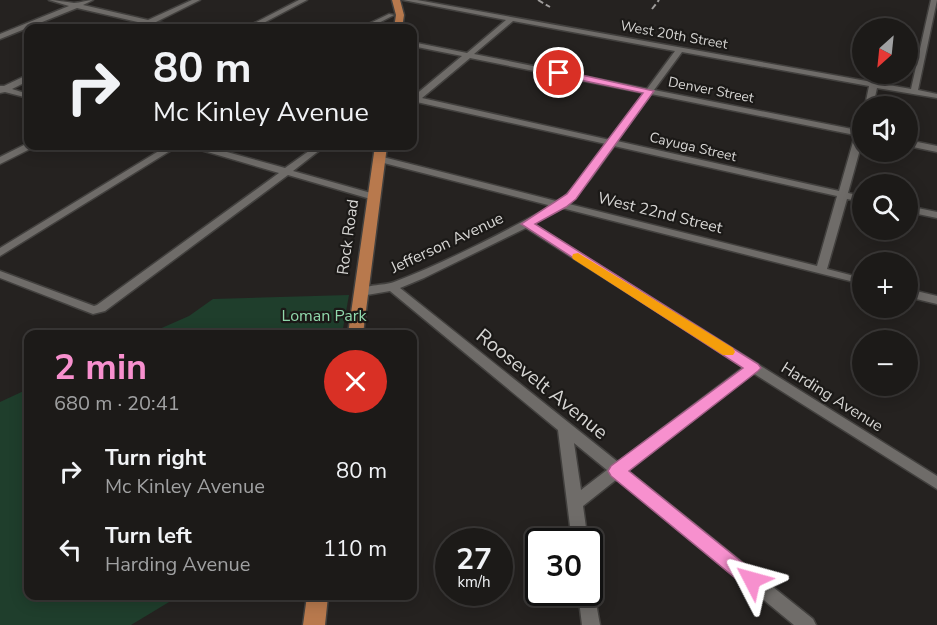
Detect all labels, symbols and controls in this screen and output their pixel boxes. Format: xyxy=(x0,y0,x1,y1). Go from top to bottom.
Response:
street label: West 20th Street xyxy=(619,16,729,54)
north arrow xyxy=(852,18,918,84)
map controls xyxy=(852,18,918,396)
text: 80 m xyxy=(153,40,252,97)
pin xyxy=(533,47,584,98)
icon: right xyxy=(54,48,132,126)
icon: arrive xyxy=(542,56,575,89)
street label: Denver Street xyxy=(666,72,756,108)
text: Mc Kinley Avenue xyxy=(153,94,369,131)
button: sound xyxy=(852,96,918,162)
street label: Cayuga Street xyxy=(647,128,739,166)
button: search xyxy=(852,174,918,240)
street label: West 22nd Street xyxy=(595,187,725,239)
street label: Rock Road xyxy=(332,198,364,276)
street label: Jefferson Avenue xyxy=(386,207,507,279)
button: + xyxy=(852,252,918,318)
park label: Loman Park xyxy=(282,305,367,327)
street label: Roosevelt Avenue xyxy=(470,322,614,446)
button: − xyxy=(852,330,918,396)
text: 2 min xyxy=(54,343,147,392)
button: close xyxy=(324,350,387,413)
street label: Harding Avenue xyxy=(777,357,887,437)
text: 680 m · 20:41 xyxy=(54,390,180,417)
text: Turn right xyxy=(105,443,206,473)
icon: right xyxy=(54,455,87,488)
text: 80 m xyxy=(336,456,387,486)
text: Mc Kinley Avenue xyxy=(105,473,265,500)
text: Turn left xyxy=(105,521,192,551)
speed limit sign: 30 xyxy=(525,528,603,606)
icon: left xyxy=(54,533,87,566)
text: 110 m xyxy=(323,534,387,564)
text: 27 xyxy=(456,539,492,580)
position arrow xyxy=(720,548,784,612)
text: Harding Avenue xyxy=(105,551,250,578)
text: km/h xyxy=(457,572,491,592)

